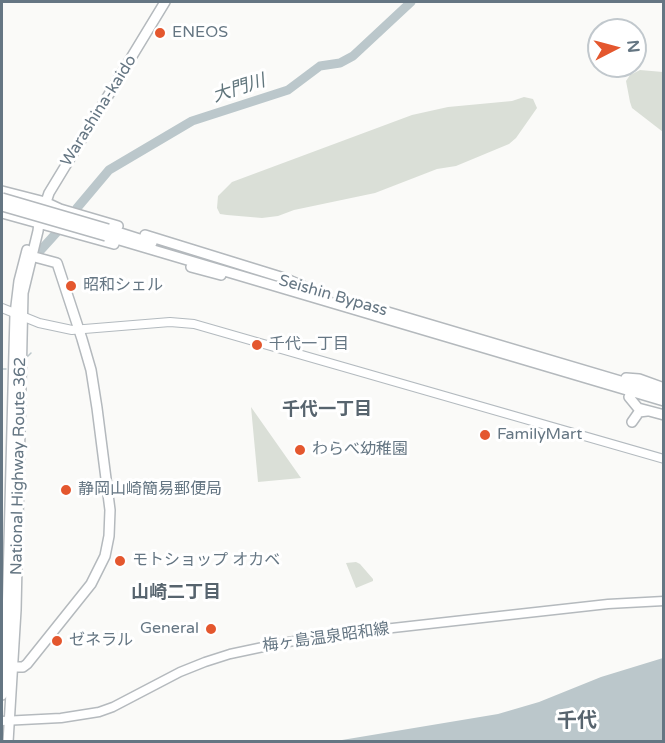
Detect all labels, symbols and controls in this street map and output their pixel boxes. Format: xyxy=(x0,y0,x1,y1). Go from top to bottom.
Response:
north arrow xyxy=(587,18,647,78)
place label: ENEOS xyxy=(172,23,228,43)
marker: ENEOS xyxy=(153,26,167,40)
text: N xyxy=(622,39,644,54)
street label: Warashina-kaido xyxy=(57,52,141,170)
water label: 大門川 xyxy=(210,70,268,108)
street label: Seishin Bypass xyxy=(276,271,390,321)
place label: 昭和シェル xyxy=(83,276,163,296)
marker: 昭和シェル xyxy=(64,279,78,293)
place label: 千代一丁目 xyxy=(269,335,349,355)
marker: 千代一丁目 xyxy=(250,338,264,352)
street label: National Highway Route 362 xyxy=(7,357,31,575)
district label: 千代一丁目 xyxy=(282,399,372,421)
place label: FamilyMart xyxy=(497,425,582,445)
marker: FamilyMart xyxy=(478,428,492,442)
place label: わらべ幼稚園 xyxy=(312,440,408,460)
marker: わらべ幼稚園 xyxy=(293,443,307,457)
place label: 静岡山崎簡易郵便局 xyxy=(78,480,222,500)
marker: 静岡山崎簡易郵便局 xyxy=(59,483,73,497)
place label: モトショップ オカベ xyxy=(132,551,280,571)
marker: モトショップ オカベ xyxy=(113,554,127,568)
district label: 山崎二丁目 xyxy=(131,582,221,604)
place label: General xyxy=(140,619,199,639)
street label: 梅ヶ島温泉昭和線 xyxy=(261,620,391,656)
marker: General xyxy=(204,622,218,636)
place label: ゼネラル xyxy=(69,631,133,651)
marker: ゼネラル xyxy=(50,634,64,648)
district label: 千代 xyxy=(557,710,597,734)

